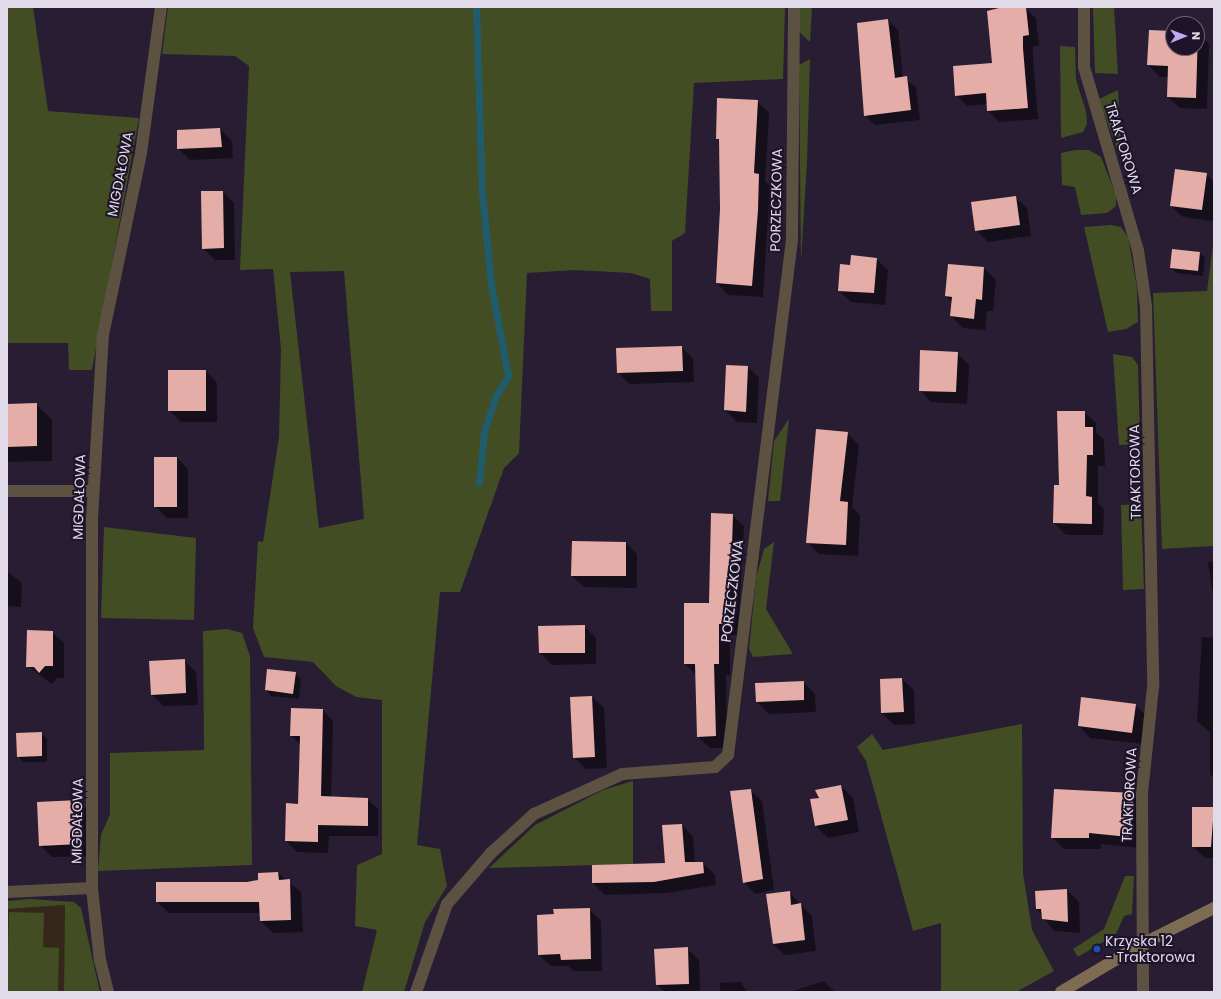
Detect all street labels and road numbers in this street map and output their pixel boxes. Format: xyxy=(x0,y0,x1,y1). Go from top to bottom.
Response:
street label: TRAKTOROWA xyxy=(1102,100,1146,196)
street label: MIGDAŁOWA xyxy=(104,130,136,218)
street label: PORZECZKOWA xyxy=(767,148,785,252)
street label: TRAKTOROWA xyxy=(1126,424,1144,520)
street label: MIGDAŁOWA xyxy=(69,454,89,540)
street label: PORZECZKOWA xyxy=(717,539,747,643)
street label: TRAKTOROWA xyxy=(1118,747,1140,843)
street label: MIGDAŁOWA xyxy=(68,778,86,864)

